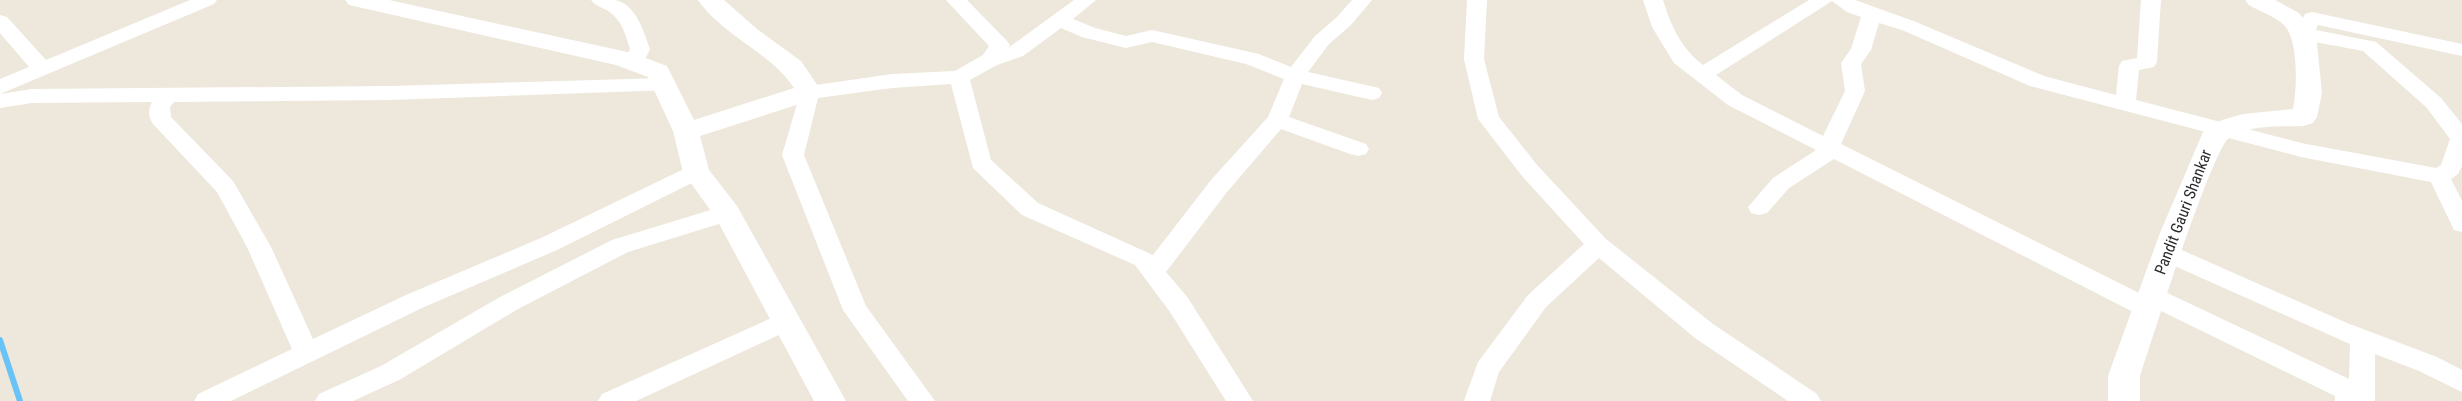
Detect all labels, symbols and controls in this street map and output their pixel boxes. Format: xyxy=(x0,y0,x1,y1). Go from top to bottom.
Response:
street label: Pandit Gauri Shankar xyxy=(2150,147,2216,277)

